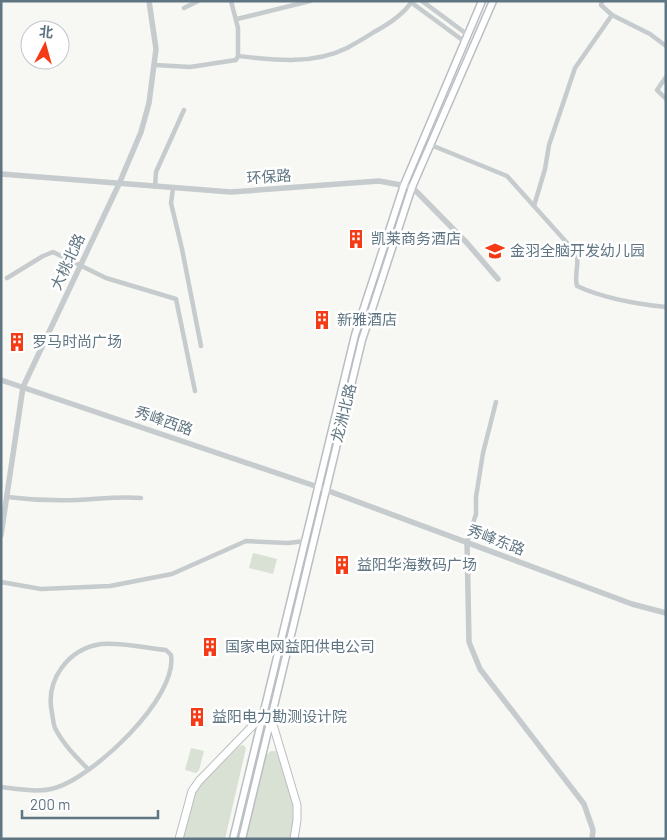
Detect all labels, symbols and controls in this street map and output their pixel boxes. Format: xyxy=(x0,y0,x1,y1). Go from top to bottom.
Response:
north arrow xyxy=(20,20,70,70)
text: 北 xyxy=(39,22,54,41)
street label: 环保路 xyxy=(246,165,292,187)
building icon: 凯莱商务酒店 xyxy=(345,228,367,250)
place label: 凯莱商务酒店 xyxy=(371,229,461,247)
street label: 大桃北路 xyxy=(46,231,88,293)
school or university icon: 金羽全脑开发幼儿园 xyxy=(484,240,506,262)
place label: 金羽全脑开发幼儿园 xyxy=(510,241,645,259)
building icon: 新雅酒店 xyxy=(311,309,333,331)
place label: 新雅酒店 xyxy=(337,310,397,328)
building icon: 罗马时尚广场 xyxy=(6,331,28,353)
place label: 罗马时尚广场 xyxy=(32,332,122,350)
street label: 龙洲北路 xyxy=(327,381,359,444)
street label: 秀峰西路 xyxy=(133,402,196,438)
street label: 秀峰东路 xyxy=(465,520,528,558)
building icon: 益阳华海数码广场 xyxy=(331,554,353,576)
place label: 益阳华海数码广场 xyxy=(357,555,477,573)
building icon: 国家电网益阳供电公司 xyxy=(199,636,221,658)
place label: 国家电网益阳供电公司 xyxy=(225,637,375,655)
building icon: 益阳电力勘测设计院 xyxy=(186,706,208,728)
place label: 益阳电力勘测设计院 xyxy=(212,707,347,725)
scale bar xyxy=(22,788,159,820)
text: 200 m xyxy=(30,795,70,813)

